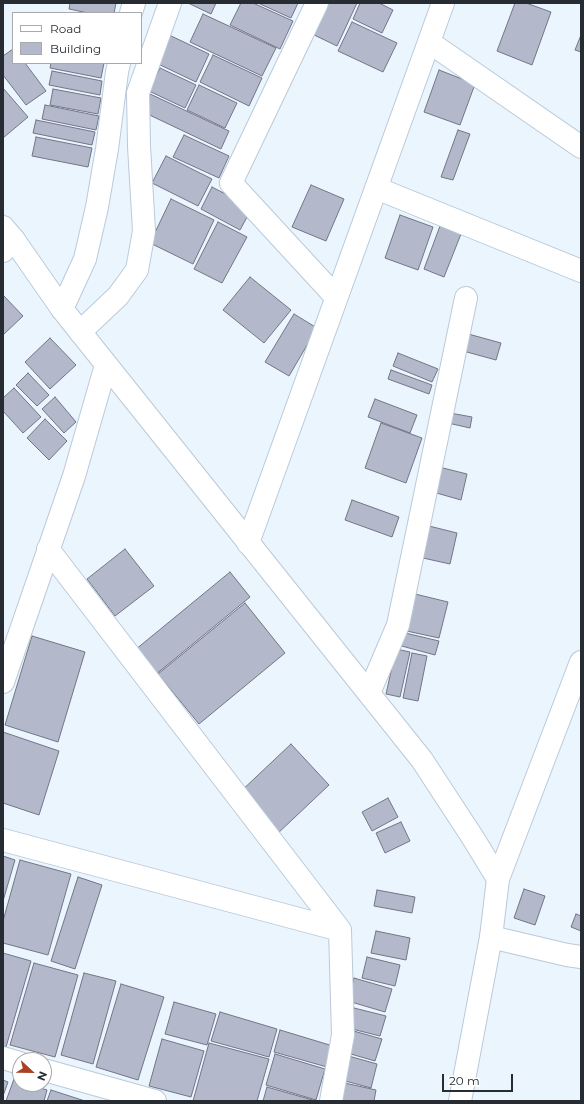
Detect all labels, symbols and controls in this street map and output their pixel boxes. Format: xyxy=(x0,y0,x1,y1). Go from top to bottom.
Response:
legend xyxy=(12,12,142,64)
text: Road xyxy=(50,21,81,36)
text: Building xyxy=(50,41,101,56)
north arrow xyxy=(12,1052,52,1092)
scale bar xyxy=(444,1066,515,1092)
text: N xyxy=(34,1069,50,1083)
text: 20 m xyxy=(449,1073,480,1088)

